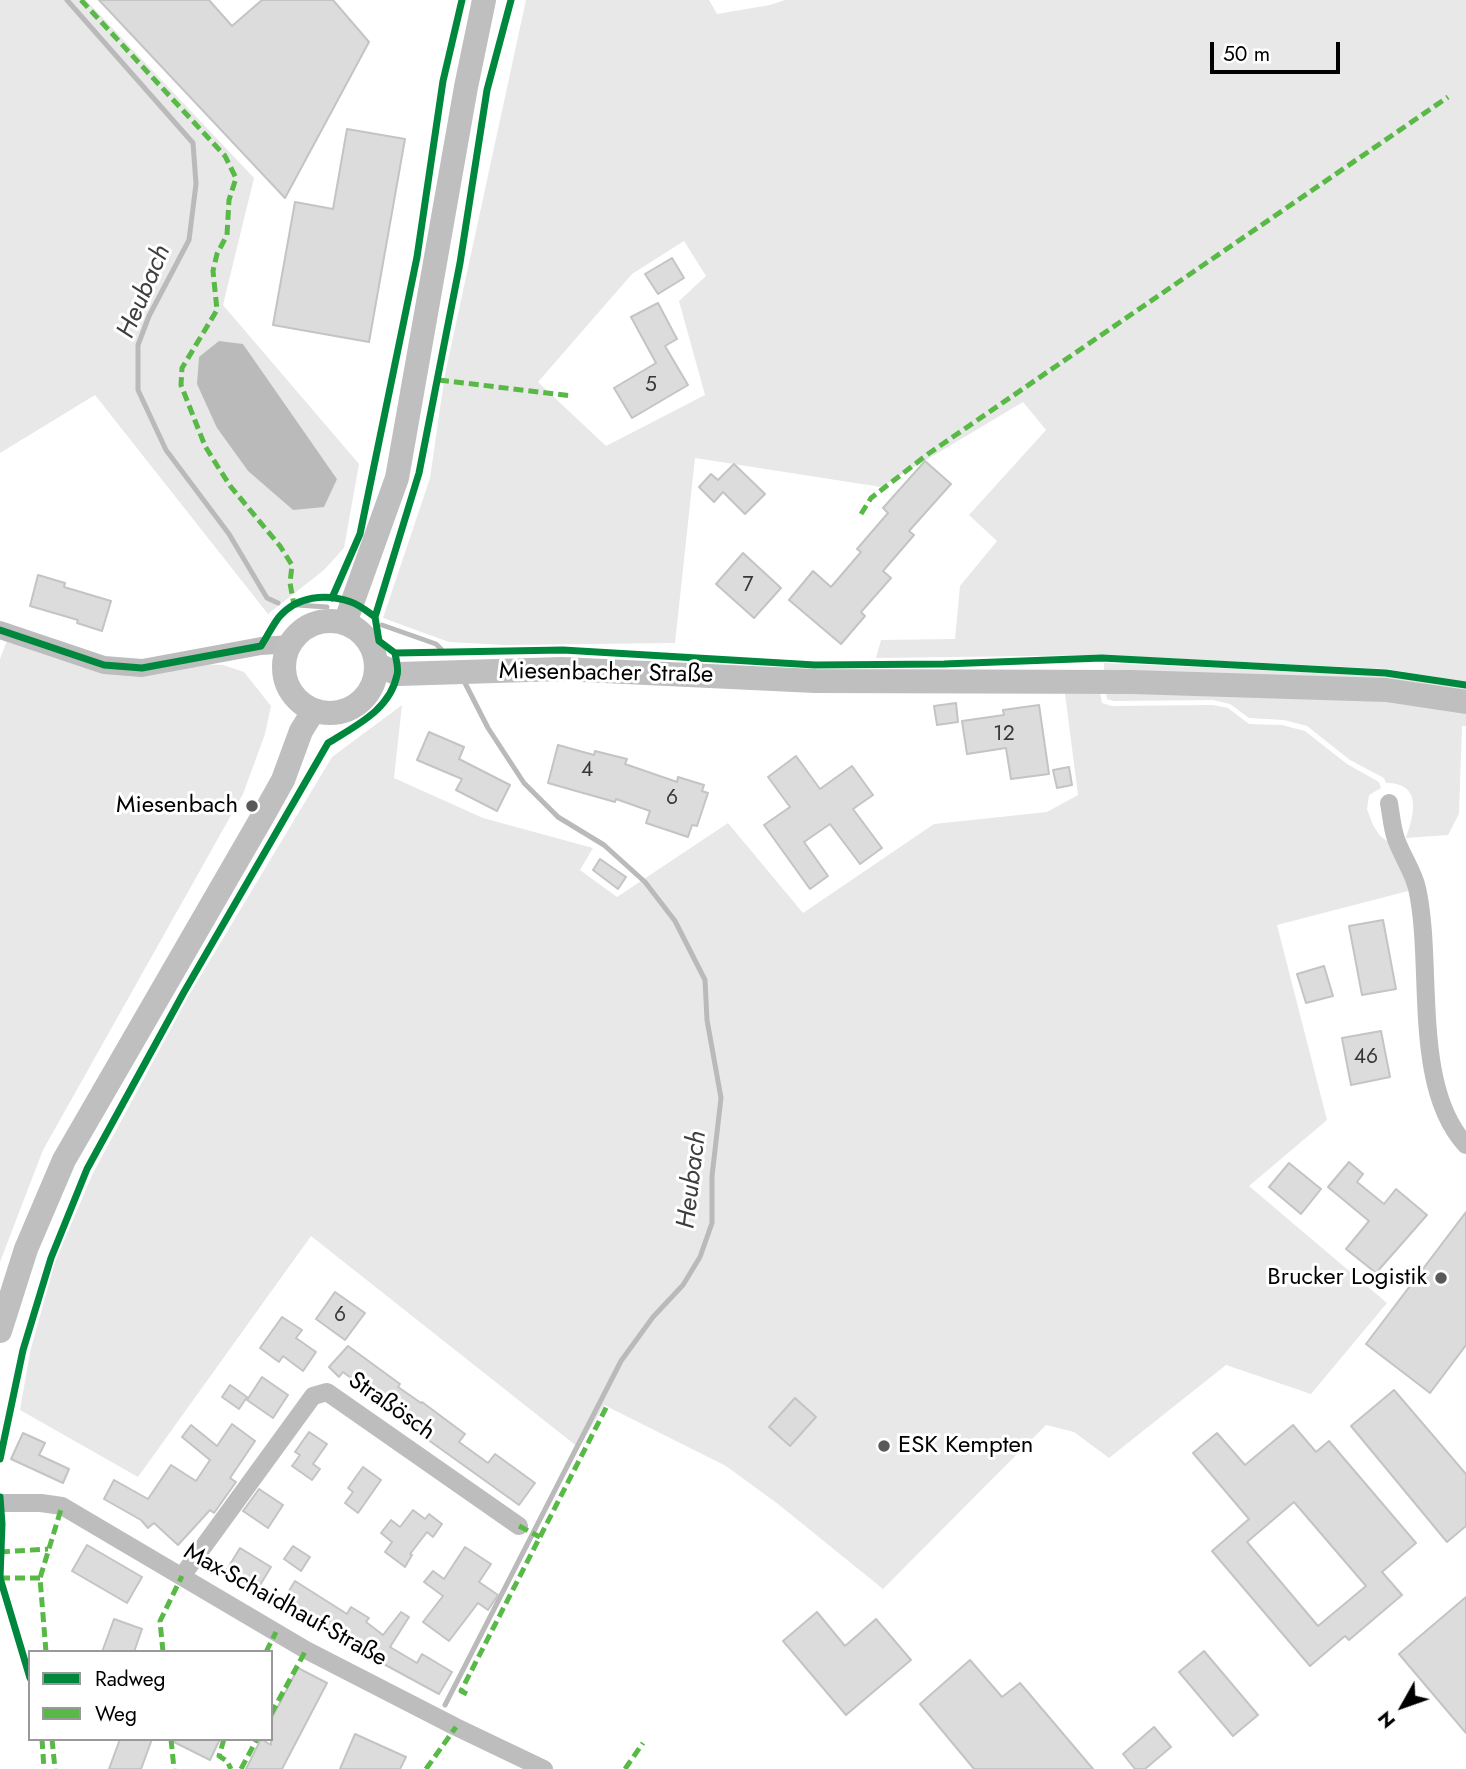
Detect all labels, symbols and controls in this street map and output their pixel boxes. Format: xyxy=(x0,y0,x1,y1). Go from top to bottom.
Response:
scale bar xyxy=(1214,28,1344,72)
text: 50 m xyxy=(1223,39,1270,69)
water label: Heubach xyxy=(111,241,179,343)
house number: 5 xyxy=(645,373,657,399)
house number: 7 xyxy=(742,573,754,599)
street label: Miesenbacher Straße xyxy=(499,658,713,690)
house number: 12 xyxy=(993,722,1015,748)
house number: 4 xyxy=(581,758,593,784)
house number: 6 xyxy=(666,786,678,812)
place label: Miesenbach xyxy=(116,792,238,820)
marker: Miesenbach xyxy=(244,798,260,814)
house number: 46 xyxy=(1354,1045,1378,1071)
water label: Heubach xyxy=(672,1129,714,1231)
place label: Brucker Logistik xyxy=(1267,1264,1427,1292)
marker: Brucker Logistik xyxy=(1433,1270,1449,1286)
house number: 6 xyxy=(334,1303,346,1329)
street label: Straßösch xyxy=(342,1367,440,1447)
place label: ESK Kempten xyxy=(898,1432,1033,1460)
marker: ESK Kempten xyxy=(876,1438,892,1454)
street label: Max-Schaidhauf-Straße xyxy=(178,1538,392,1674)
legend xyxy=(28,1650,273,1741)
text: Radweg xyxy=(95,1664,166,1694)
north arrow xyxy=(1368,1671,1438,1741)
text: Weg xyxy=(95,1699,137,1729)
text: N xyxy=(1371,1705,1402,1734)

